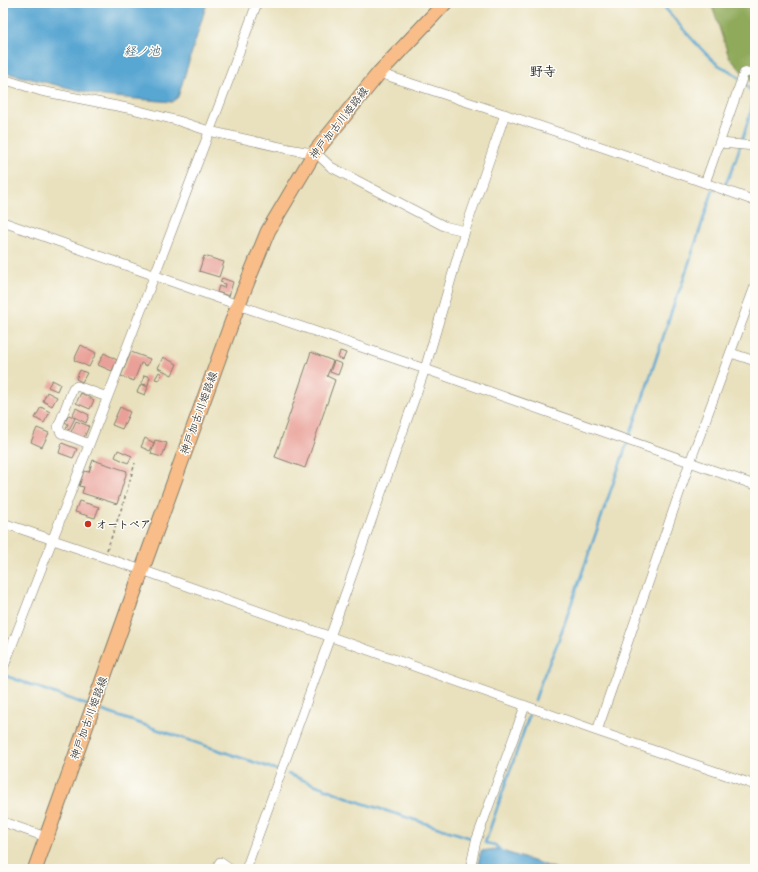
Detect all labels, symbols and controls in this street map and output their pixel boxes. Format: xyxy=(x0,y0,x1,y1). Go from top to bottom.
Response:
water label: 経ノ池 xyxy=(124,43,161,59)
district label: 野寺 xyxy=(530,63,556,80)
street label: 神戸加古川姫路線 xyxy=(306,84,372,162)
street label: 神戸加古川姫路線 xyxy=(177,369,221,457)
place label: オートペア xyxy=(96,517,151,532)
marker: オートペア xyxy=(83,519,93,529)
street label: 神戸加古川姫路線 xyxy=(67,674,111,762)

